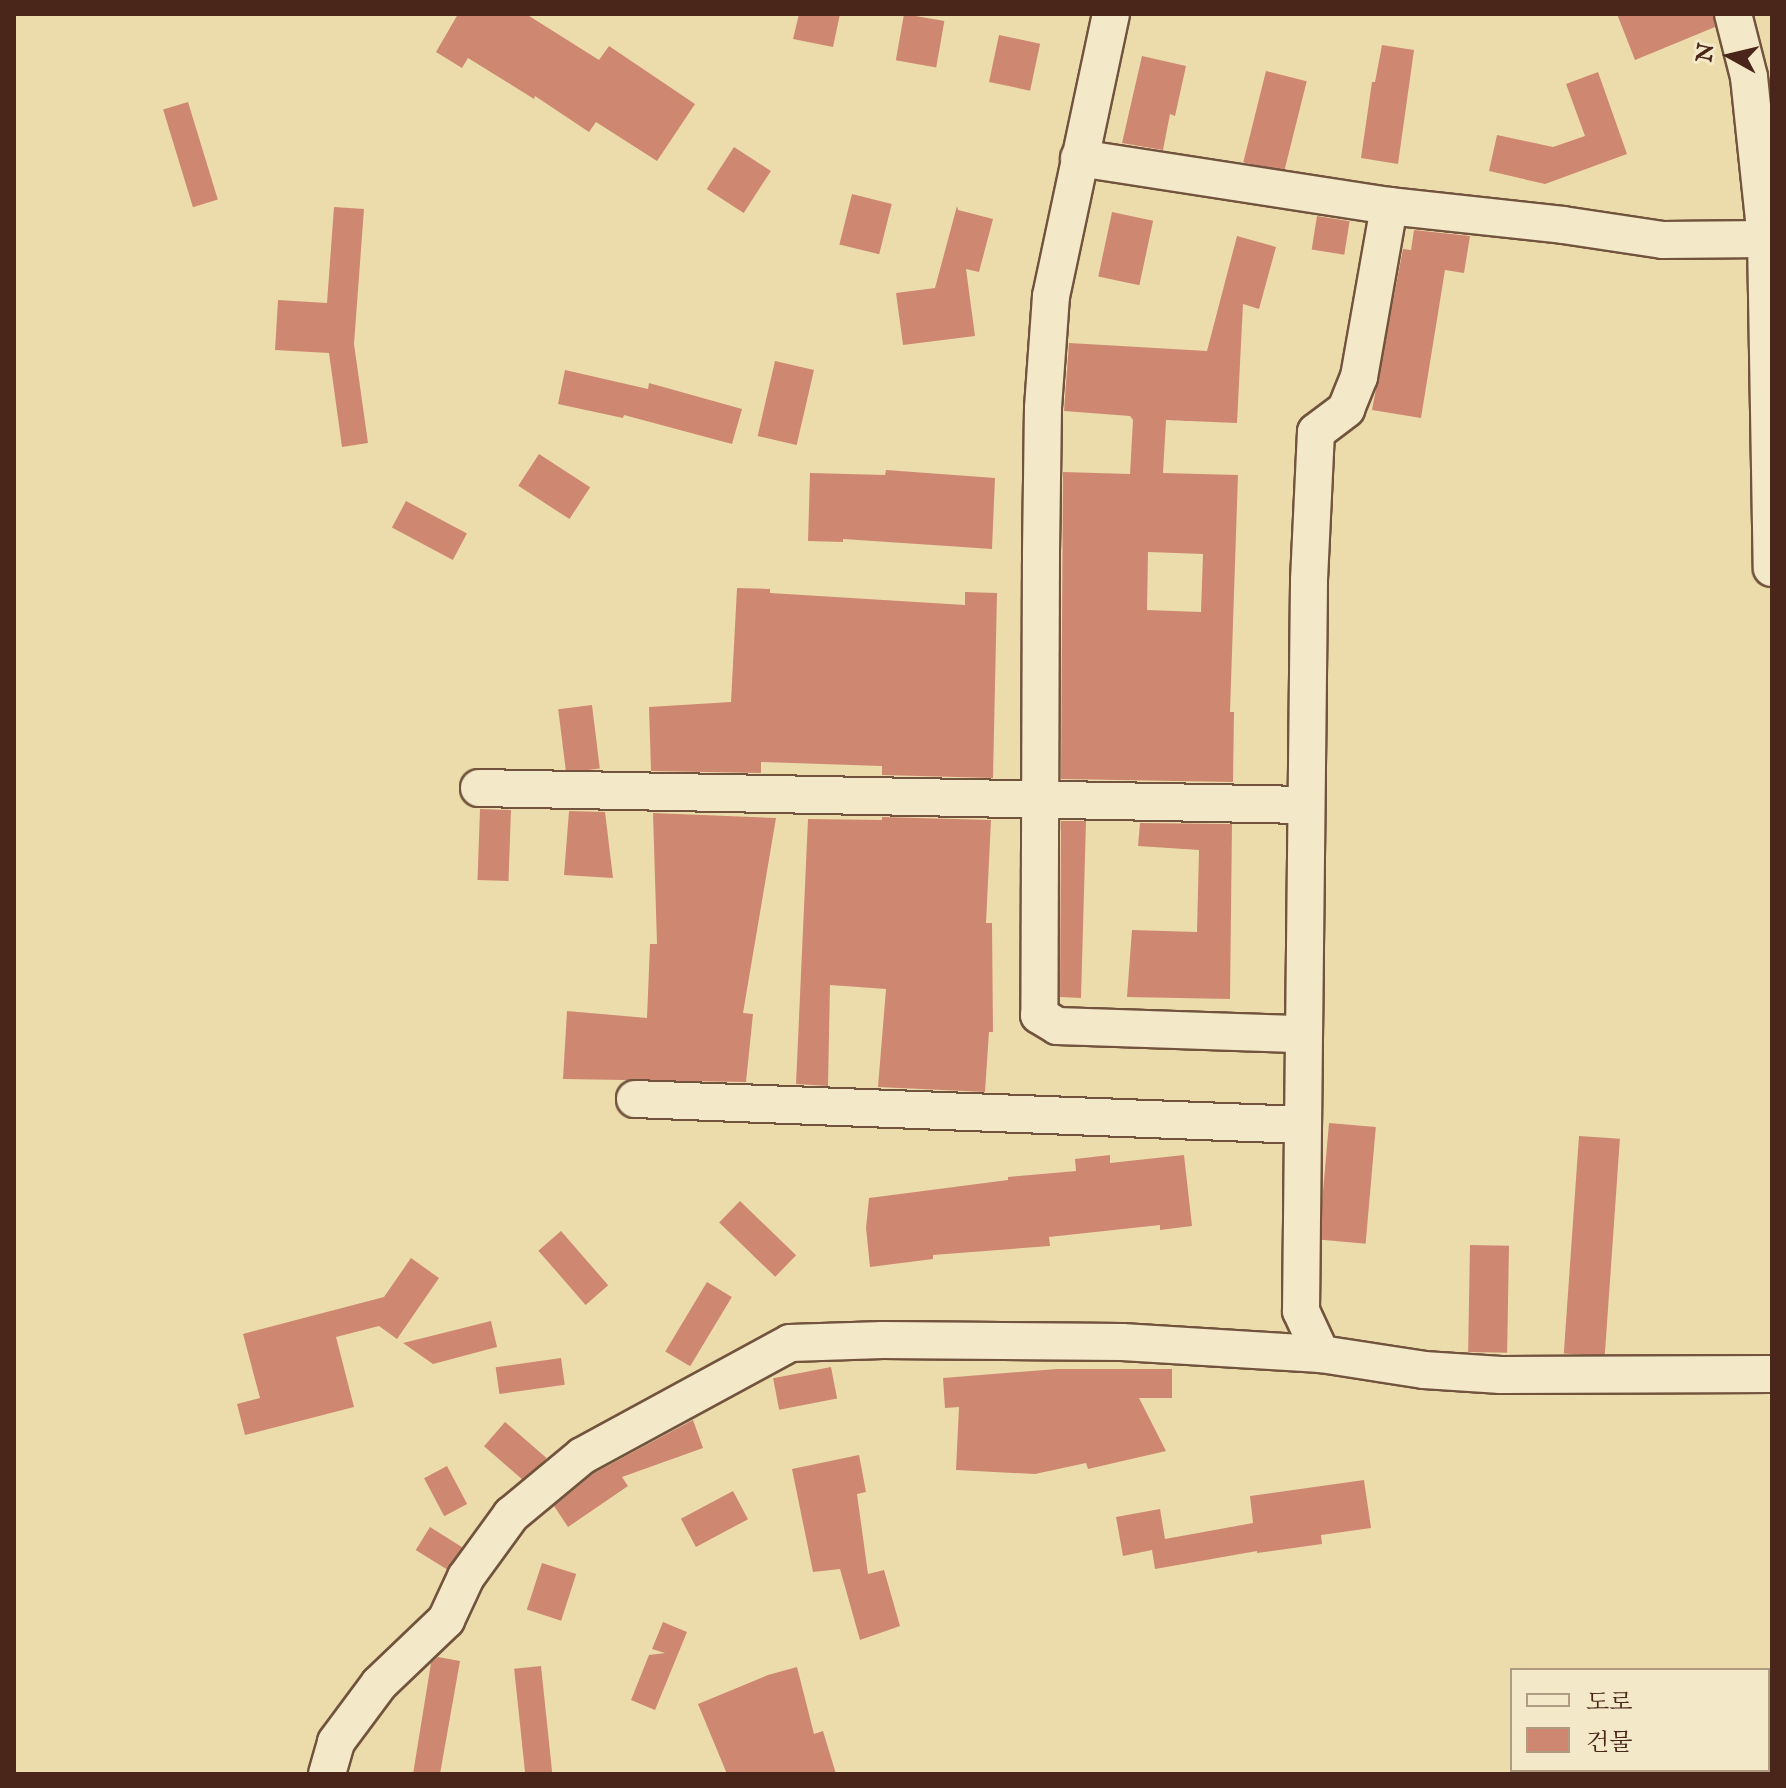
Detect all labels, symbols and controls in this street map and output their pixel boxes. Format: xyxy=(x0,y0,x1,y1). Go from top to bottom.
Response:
north arrow xyxy=(1690,16,1770,96)
text: N xyxy=(1691,41,1721,64)
legend xyxy=(1510,1668,1770,1772)
text: 도로 xyxy=(1586,1688,1632,1719)
text: 건물 xyxy=(1586,1728,1632,1759)

